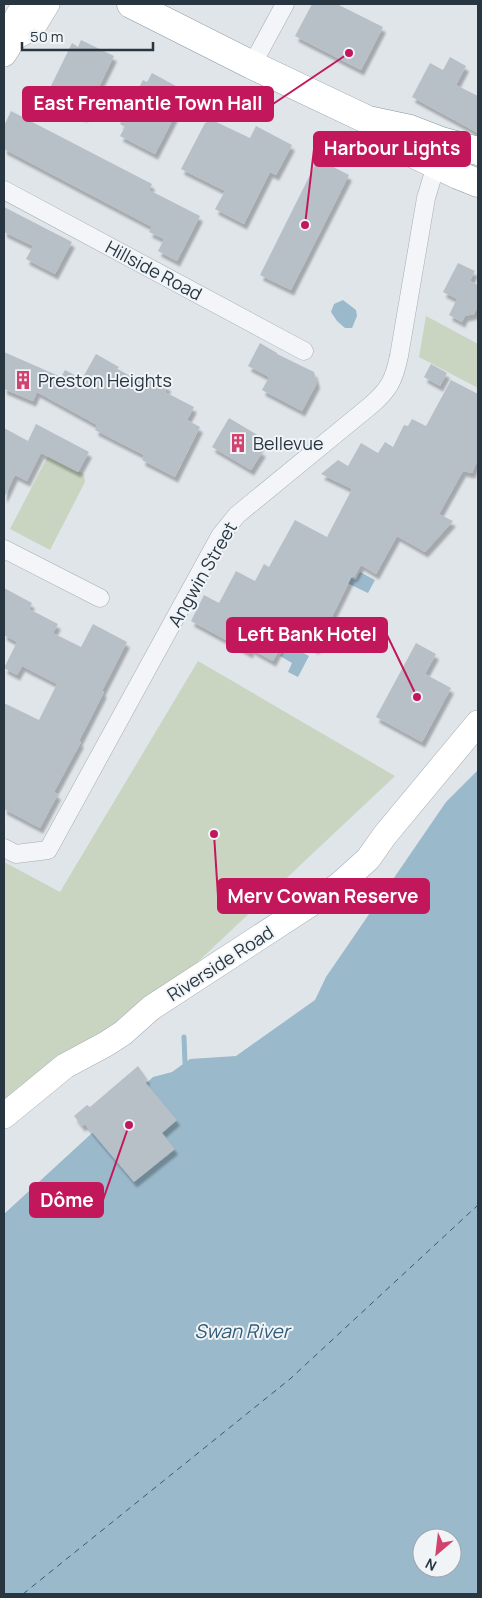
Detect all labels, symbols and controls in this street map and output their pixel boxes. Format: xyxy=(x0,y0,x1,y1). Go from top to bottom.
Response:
scale bar xyxy=(22,20,154,52)
text: 50 m xyxy=(30,26,64,47)
callout: East Fremantle Town Hall xyxy=(23,87,273,121)
text: East Fremantle Town Hall xyxy=(33,90,263,116)
callout: Harbour Lights xyxy=(314,132,470,166)
text: Harbour Lights xyxy=(324,135,460,161)
street label: Hillside Road xyxy=(102,235,206,305)
place label: Preston Heights xyxy=(38,368,172,392)
building icon: Preston Heights xyxy=(12,369,34,391)
place label: Bellevue xyxy=(253,431,323,455)
building icon: Bellevue xyxy=(227,432,249,454)
street label: Angwin Street xyxy=(162,517,242,631)
callout: Left Bank Hotel xyxy=(227,618,387,652)
text: Left Bank Hotel xyxy=(237,621,377,647)
callout: Merv Cowan Reserve xyxy=(218,879,429,913)
text: Merv Cowan Reserve xyxy=(227,883,419,909)
street label: Riverside Road xyxy=(162,920,278,1006)
callout: Dôme xyxy=(30,1183,103,1217)
text: Dôme xyxy=(40,1187,94,1213)
water label: Swan River xyxy=(194,1318,292,1344)
north arrow xyxy=(412,1528,462,1578)
text: N xyxy=(422,1554,440,1576)

